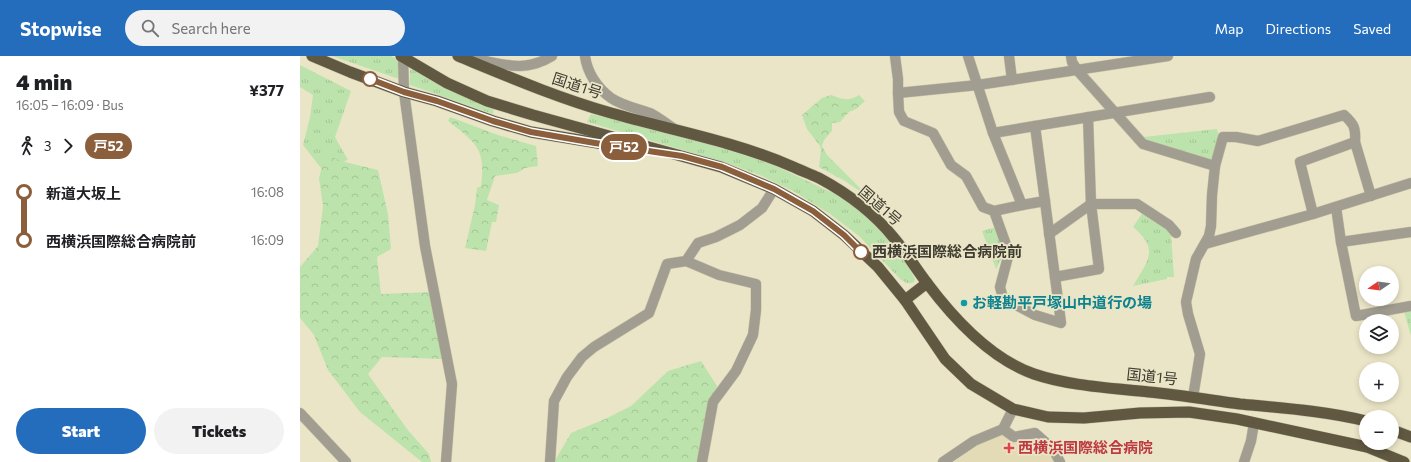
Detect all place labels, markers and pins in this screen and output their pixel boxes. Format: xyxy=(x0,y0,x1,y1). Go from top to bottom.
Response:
unlabelled marker xyxy=(362,71,378,87)
place label: 西横浜国際総合病院前 xyxy=(872,242,1022,260)
marker: 西横浜国際総合病院前 xyxy=(853,244,869,260)
place label: お軽勘平戸塚山中道行の場 xyxy=(972,293,1152,311)
marker: お軽勘平戸塚山中道行の場 xyxy=(959,298,969,308)
place label: 西横浜国際総合病院 xyxy=(1018,438,1153,456)
marker: 西横浜国際総合病院 xyxy=(1003,442,1015,454)

